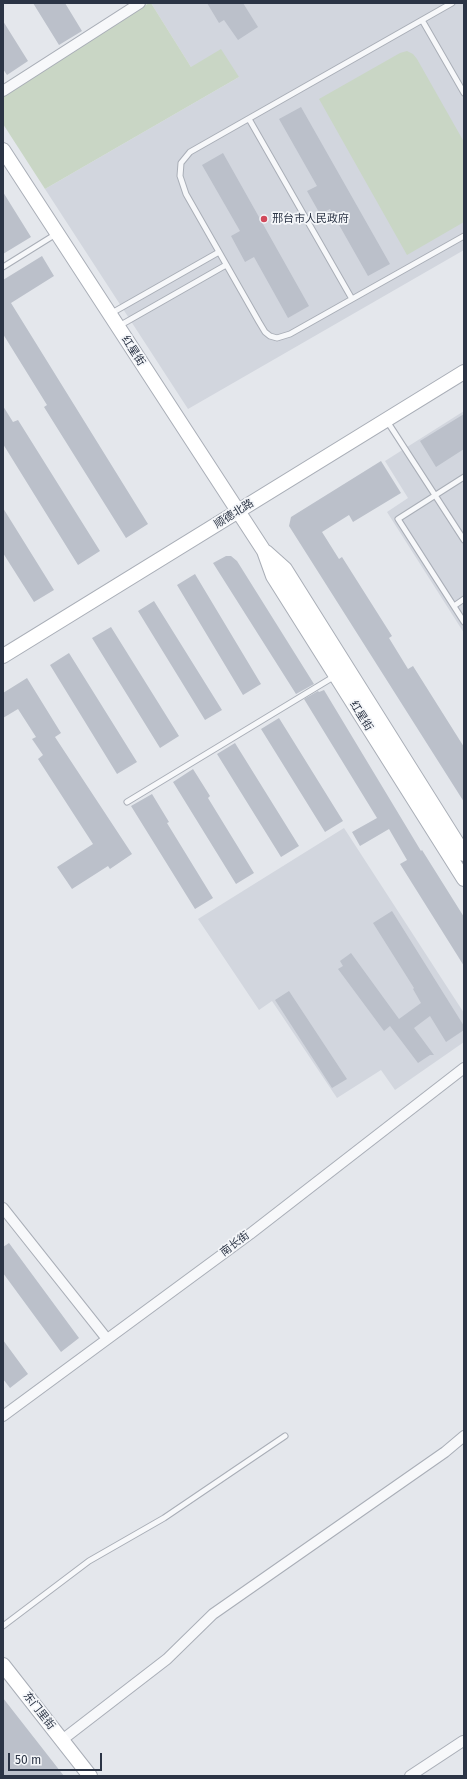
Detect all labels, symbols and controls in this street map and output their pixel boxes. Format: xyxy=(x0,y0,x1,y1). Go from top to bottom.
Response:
place label: 邢台市人民政府 xyxy=(272,212,349,226)
marker: 邢台市人民政府 xyxy=(259,214,269,224)
street label: 红星街 xyxy=(118,334,148,368)
street label: 顺德北路 xyxy=(212,497,256,531)
street label: 红星街 xyxy=(347,699,375,733)
street label: 南长街 xyxy=(218,1229,252,1259)
street label: 东门里街 xyxy=(20,1690,58,1732)
scale bar xyxy=(10,1745,104,1771)
text: 50 m xyxy=(15,1753,41,1767)

